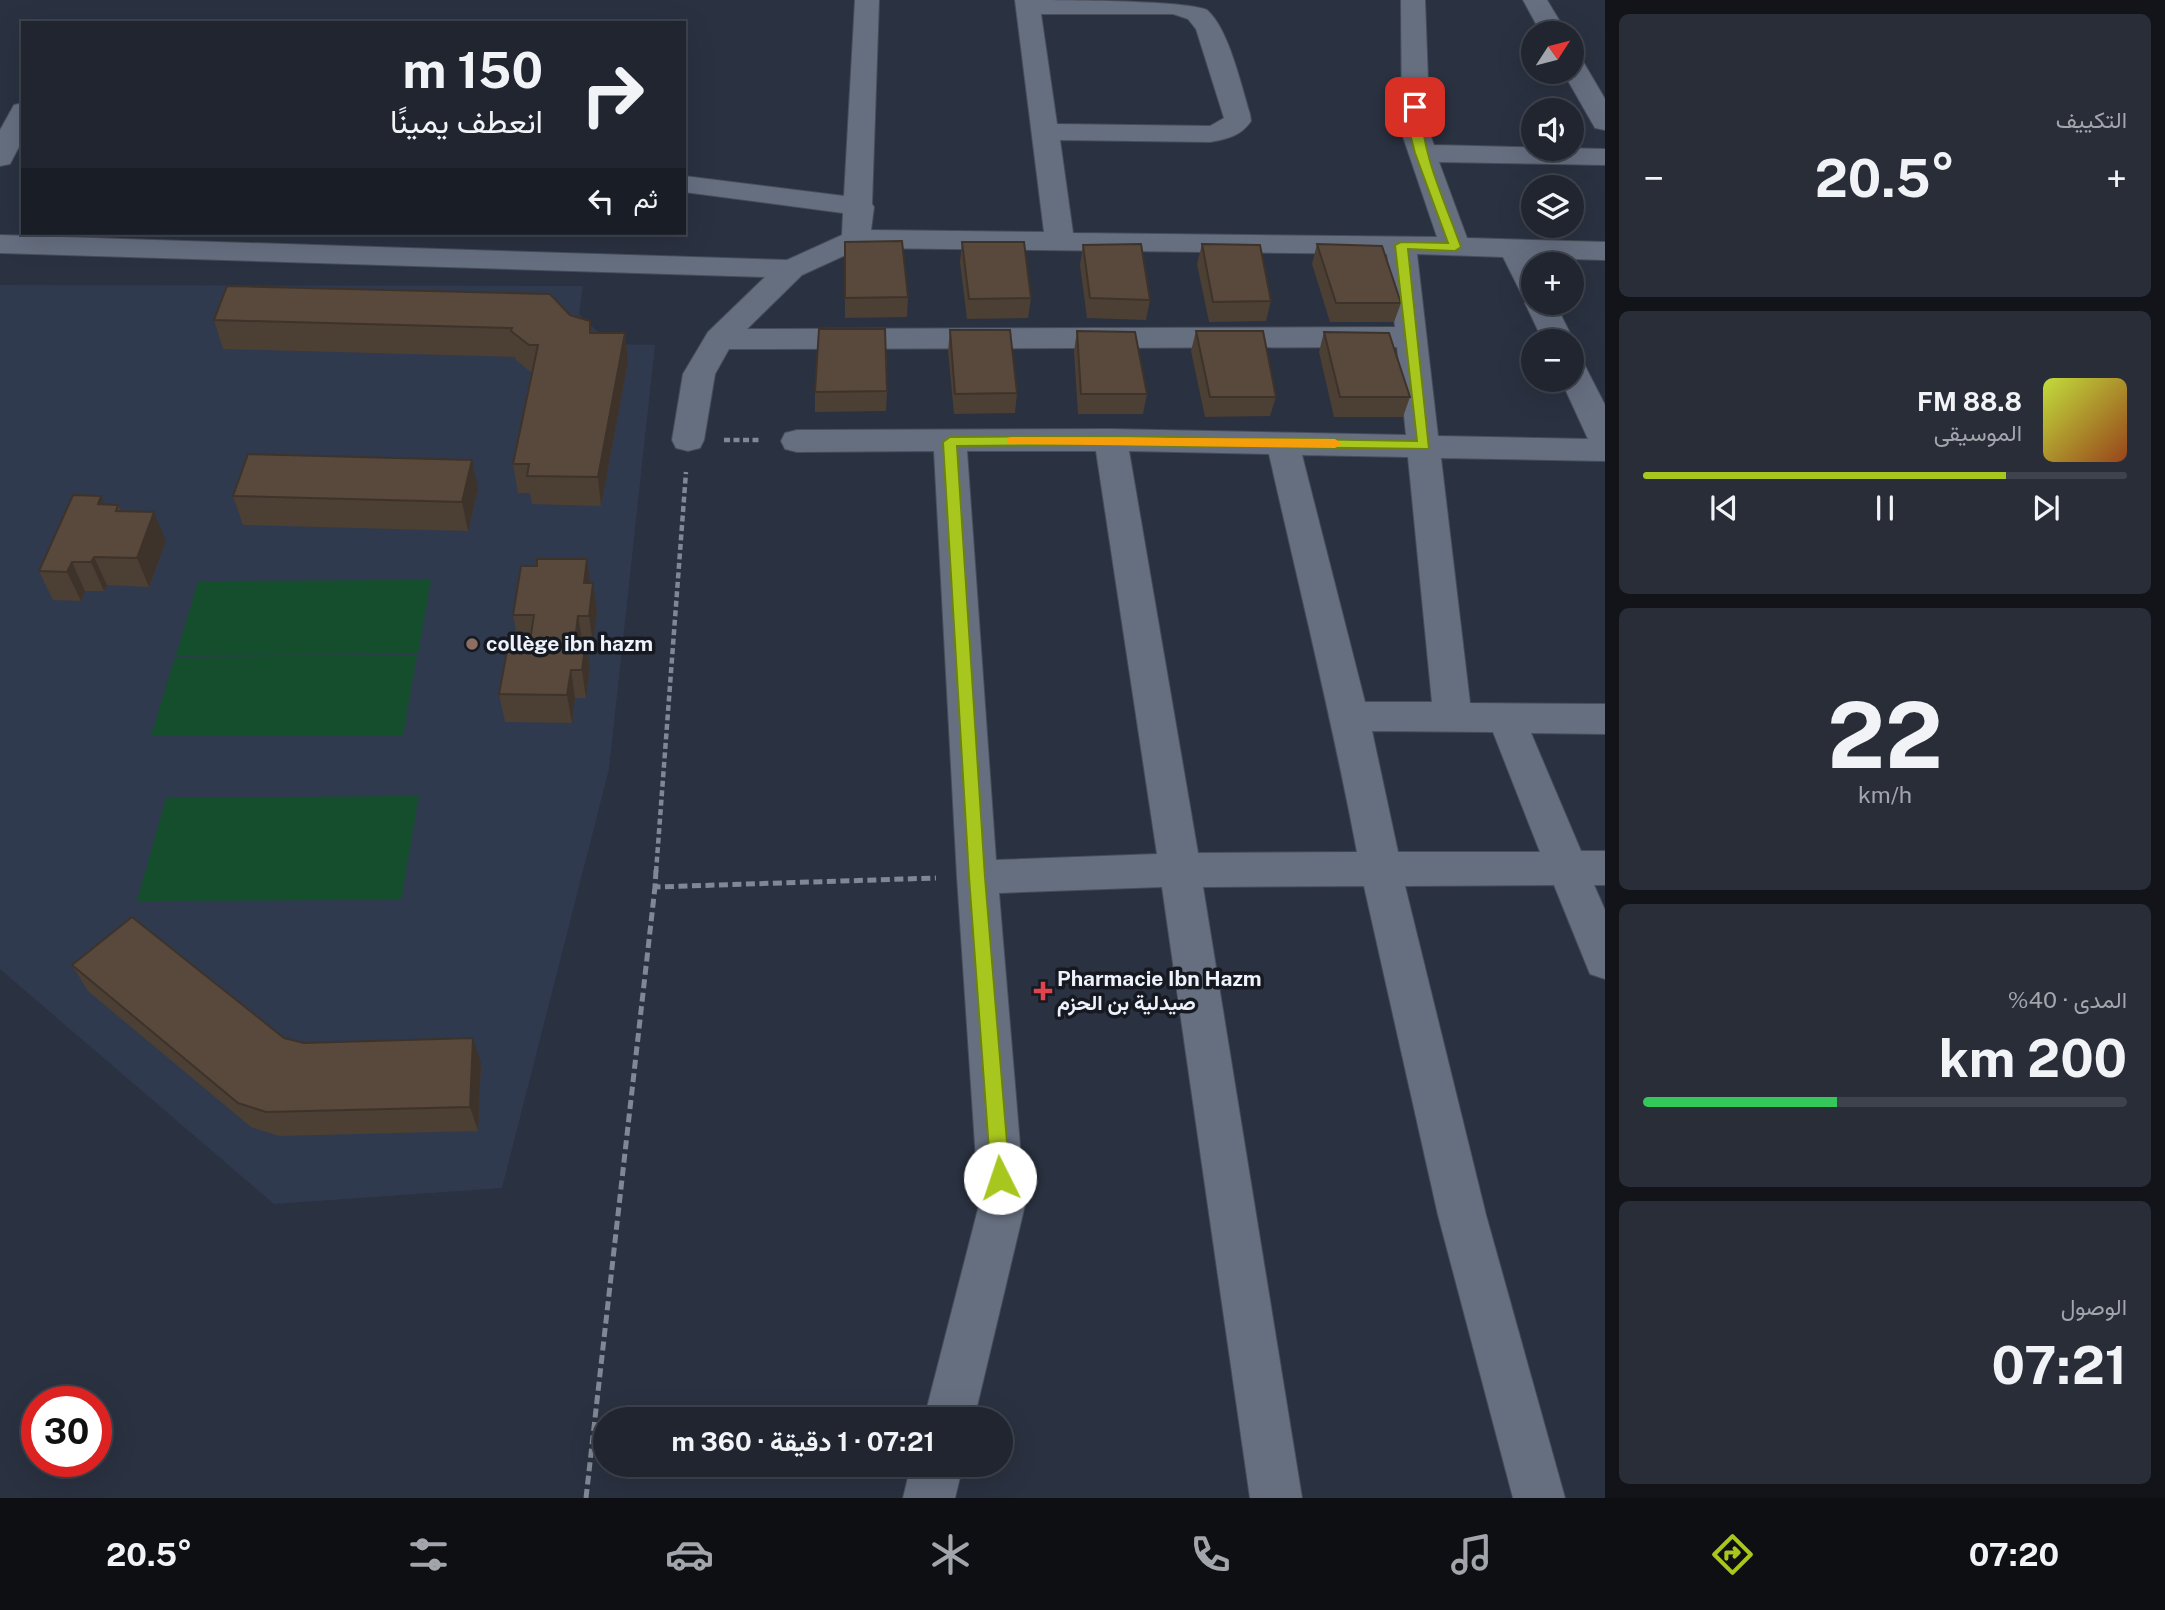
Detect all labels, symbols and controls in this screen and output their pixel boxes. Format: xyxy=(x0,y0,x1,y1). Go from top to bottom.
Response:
north arrow xyxy=(1521,21,1584,84)
map controls xyxy=(1521,21,1584,392)
text: 150 m xyxy=(402,41,543,99)
icon: right xyxy=(567,49,658,140)
pin xyxy=(1385,77,1445,137)
icon: arrive xyxy=(1396,88,1434,126)
button: sound xyxy=(1521,98,1584,161)
text: انعطف يمينًا xyxy=(390,103,543,140)
text: التكييف xyxy=(2056,106,2127,133)
text: 20.5° xyxy=(1815,148,1955,209)
text: − xyxy=(1643,156,1664,201)
text: + xyxy=(2106,156,2127,201)
button: layers xyxy=(1521,175,1584,238)
icon: left xyxy=(582,182,620,220)
text: ثم xyxy=(634,183,658,214)
button: + xyxy=(1521,252,1584,315)
button: − xyxy=(1521,329,1584,392)
text: 88.8 FM xyxy=(1917,386,2022,417)
text: الموسيقى xyxy=(1934,419,2022,446)
icon: previous xyxy=(1705,489,1743,527)
icon: pause xyxy=(1866,489,1904,527)
icon: next xyxy=(2027,489,2065,527)
place label: collège ibn hazm xyxy=(486,631,653,656)
marker: collège ibn hazm xyxy=(464,636,480,652)
text: 22 xyxy=(1827,682,1943,788)
text: km/h xyxy=(1858,781,1912,808)
place label: Pharmacie Ibn Hazm صيدلية بن الحزم xyxy=(1057,966,1262,1017)
marker: Pharmacie Ibn Hazm صيدلية بن الحزم xyxy=(1035,983,1051,999)
text: المدى · 40% xyxy=(2008,986,2127,1013)
text: 200 km xyxy=(1939,1028,2127,1089)
position arrow xyxy=(963,1141,1037,1215)
text: الوصول xyxy=(2061,1293,2127,1320)
text: 07:21 xyxy=(1991,1335,2127,1396)
speed limit sign: 30 xyxy=(21,1386,112,1477)
text: 07:21 · 1 دقيقة · 360 m xyxy=(671,1426,935,1457)
icon: filters xyxy=(404,1530,453,1579)
icon: car xyxy=(665,1530,714,1579)
icon: climate xyxy=(926,1530,975,1579)
icon: phone xyxy=(1186,1530,1235,1579)
icon: music xyxy=(1447,1530,1496,1579)
icon: directions xyxy=(1708,1530,1757,1579)
text: 20.5° xyxy=(106,1536,192,1573)
text: 07:20 xyxy=(1969,1536,2059,1573)

